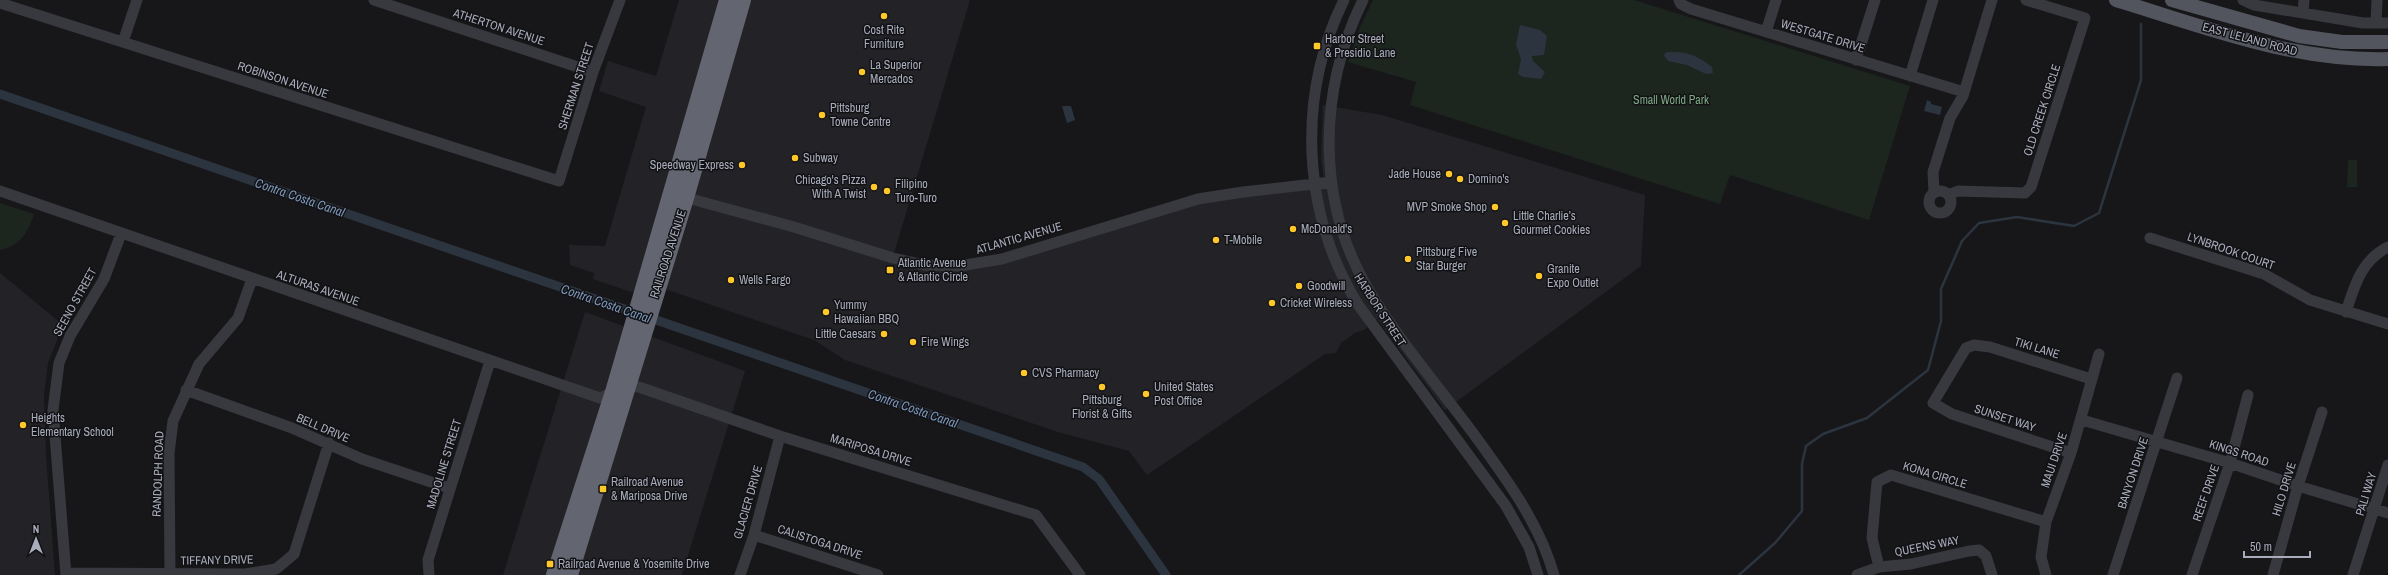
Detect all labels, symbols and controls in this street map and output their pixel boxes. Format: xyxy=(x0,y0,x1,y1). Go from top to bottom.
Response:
street label: ATHERTON AVENUE xyxy=(450,4,547,49)
marker: Cost Rite Furniture xyxy=(879,11,889,21)
street label: WESTGATE DRIVE xyxy=(1779,16,1867,56)
street label: EAST LELAND ROAD xyxy=(2201,19,2299,59)
place label: Cost Rite Furniture xyxy=(863,22,905,52)
place label: Harbor Street & Presidio Lane xyxy=(1325,31,1396,61)
street label: SHERMAN STREET xyxy=(554,40,598,132)
marker: Harbor Street & Presidio Lane xyxy=(1312,41,1322,51)
place label: La Superior Mercados xyxy=(870,57,922,87)
street label: ROBINSON AVENUE xyxy=(236,58,330,102)
street label: OLD CREEK CIRCLE xyxy=(2020,62,2064,158)
marker: La Superior Mercados xyxy=(857,67,867,77)
park label: Small World Park xyxy=(1633,92,1709,108)
place label: Pittsburg Towne Centre xyxy=(830,100,891,130)
marker: Pittsburg Towne Centre xyxy=(817,110,827,120)
place label: Subway xyxy=(803,150,838,166)
marker: Subway xyxy=(790,153,800,163)
place label: Speedway Express xyxy=(650,157,734,173)
marker: Speedway Express xyxy=(737,160,747,170)
place label: Jade House xyxy=(1388,166,1441,182)
marker: Jade House xyxy=(1444,169,1454,179)
place label: Domino's xyxy=(1468,171,1509,187)
place label: Chicago's Pizza With A Twist xyxy=(795,172,867,202)
water label: Contra Costa Canal xyxy=(253,174,347,221)
marker: Domino's xyxy=(1455,174,1465,184)
place label: Filipino Turo-Turo xyxy=(895,176,937,206)
marker: Chicago's Pizza With A Twist xyxy=(869,182,879,192)
marker: Filipino Turo-Turo xyxy=(882,186,892,196)
place label: MVP Smoke Shop xyxy=(1407,199,1487,215)
marker: MVP Smoke Shop xyxy=(1490,202,1500,212)
street label: RAILROAD AVENUE xyxy=(646,208,690,300)
place label: Little Charlie’s Gourmet Cookies xyxy=(1513,208,1590,238)
street label: ATLANTIC AVENUE xyxy=(973,218,1064,258)
marker: Little Charlie’s Gourmet Cookies xyxy=(1500,218,1510,228)
place label: McDonald's xyxy=(1301,221,1352,237)
marker: McDonald's xyxy=(1288,224,1298,234)
street label: LYNBROOK COURT xyxy=(2185,229,2277,273)
place label: T-Mobile xyxy=(1224,232,1262,248)
marker: T-Mobile xyxy=(1211,235,1221,245)
place label: Pittsburg Five Star Burger xyxy=(1416,244,1477,274)
marker: Pittsburg Five Star Burger xyxy=(1403,254,1413,264)
place label: Atlantic Avenue & Atlantic Circle xyxy=(897,255,968,285)
place label: Granite Expo Outlet xyxy=(1547,261,1599,291)
street label: SEENO STREET xyxy=(50,265,100,339)
marker: Atlantic Avenue & Atlantic Circle xyxy=(885,265,895,275)
street label: ALTURAS AVENUE xyxy=(274,266,362,310)
street label: HARBOR STREET xyxy=(1351,271,1409,349)
marker: Granite Expo Outlet xyxy=(1534,271,1544,281)
place label: Wells Fargo xyxy=(739,272,791,288)
marker: Wells Fargo xyxy=(726,275,736,285)
place label: Goodwill xyxy=(1307,278,1345,294)
water label: Contra Costa Canal xyxy=(559,280,653,327)
marker: Goodwill xyxy=(1294,281,1304,291)
place label: Cricket Wireless xyxy=(1280,295,1352,311)
place label: Yummy Hawaiian BBQ xyxy=(834,297,899,327)
marker: Cricket Wireless xyxy=(1267,298,1277,308)
marker: Yummy Hawaiian BBQ xyxy=(821,307,831,317)
place label: Little Caesars xyxy=(815,326,876,342)
marker: Little Caesars xyxy=(879,329,889,339)
place label: Fire Wings xyxy=(921,334,969,350)
street label: TIKI LANE xyxy=(2012,334,2062,362)
marker: Fire Wings xyxy=(908,337,918,347)
place label: CVS Pharmacy xyxy=(1032,365,1099,381)
marker: CVS Pharmacy xyxy=(1019,368,1029,378)
place label: United States Post Office xyxy=(1154,379,1214,409)
marker: Pittsburg Florist & Gifts xyxy=(1097,382,1107,392)
water label: Contra Costa Canal xyxy=(866,385,960,432)
marker: United States Post Office xyxy=(1141,389,1151,399)
place label: Pittsburg Florist & Gifts xyxy=(1072,392,1132,422)
street label: SUNSET WAY xyxy=(1972,401,2038,436)
place label: Heights Elementary School xyxy=(31,410,114,440)
street label: BELL DRIVE xyxy=(294,410,352,446)
street label: MADOLINE STREET xyxy=(423,417,465,511)
marker: Heights Elementary School xyxy=(18,420,28,430)
street label: MARIPOSA DRIVE xyxy=(828,430,914,470)
street label: MAUI DRIVE xyxy=(2037,430,2071,490)
street label: RANDOLPH ROAD xyxy=(149,431,167,517)
street label: BANYON DRIVE xyxy=(2114,435,2152,511)
street label: KINGS ROAD xyxy=(2207,436,2271,470)
street label: KONA CIRCLE xyxy=(1901,458,1969,492)
street label: HILO DRIVE xyxy=(2268,460,2300,518)
street label: REEF DRIVE xyxy=(2189,462,2223,524)
street label: GLACIER DRIVE xyxy=(730,463,766,541)
street label: PALI WAY xyxy=(2352,470,2380,518)
place label: Railroad Avenue & Mariposa Drive xyxy=(611,474,688,504)
marker: Railroad Avenue & Mariposa Drive xyxy=(598,484,608,494)
north arrow xyxy=(16,519,56,559)
street label: CALISTOGA DRIVE xyxy=(775,521,865,563)
text: N xyxy=(33,522,39,536)
street label: QUEENS WAY xyxy=(1893,532,1961,560)
scale bar xyxy=(2244,533,2310,559)
text: 50 m xyxy=(2250,539,2272,555)
street label: TIFFANY DRIVE xyxy=(180,551,254,569)
place label: Railroad Avenue & Yosemite Drive xyxy=(558,556,710,572)
marker: Railroad Avenue & Yosemite Drive xyxy=(545,559,555,569)

